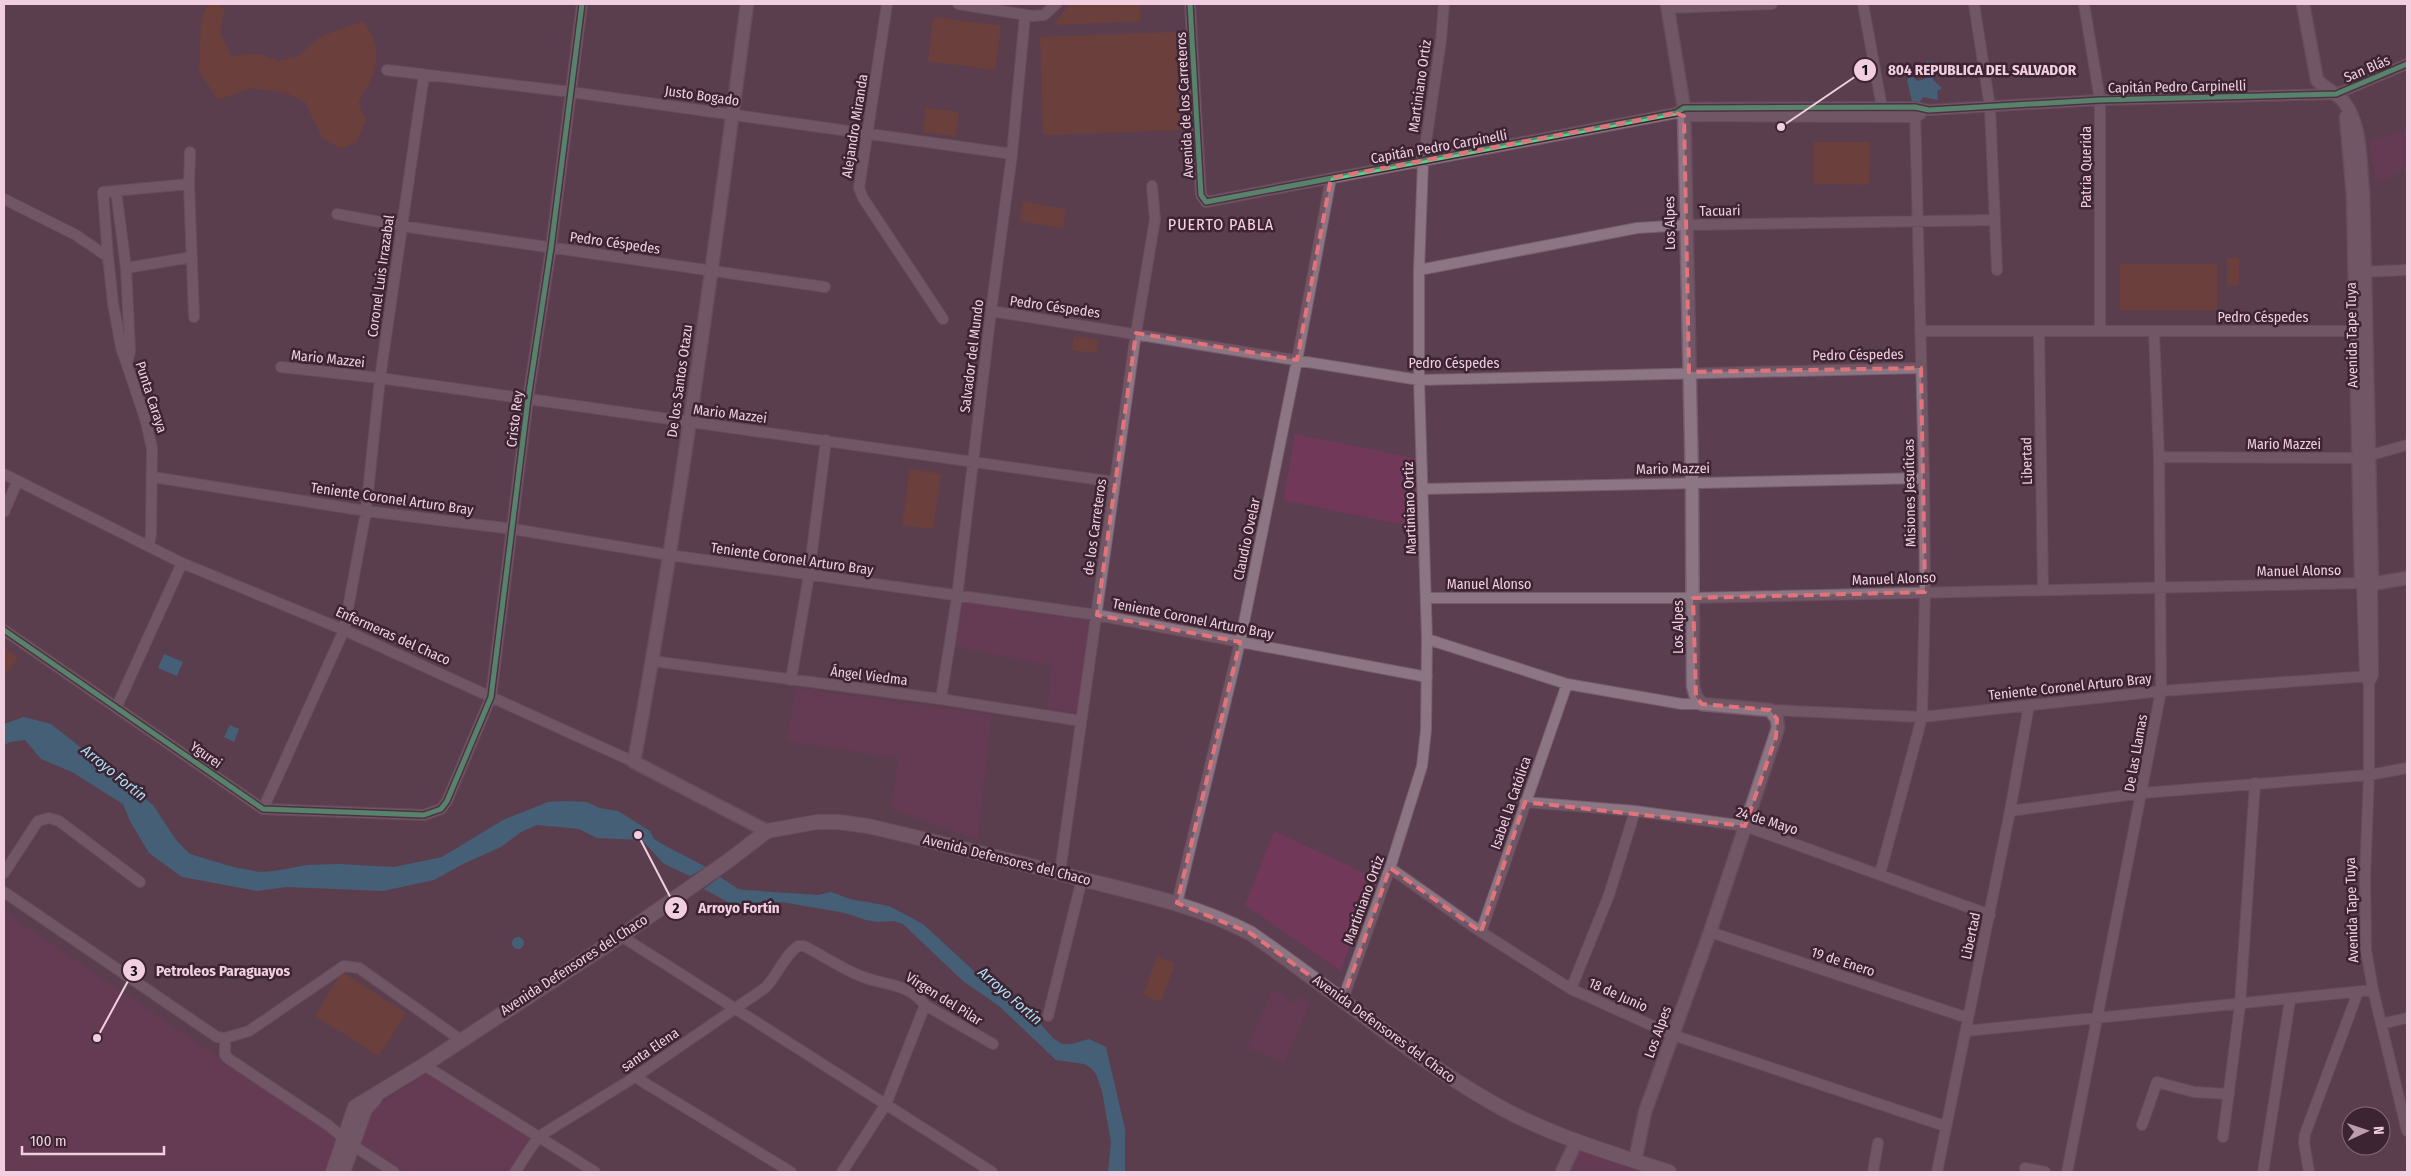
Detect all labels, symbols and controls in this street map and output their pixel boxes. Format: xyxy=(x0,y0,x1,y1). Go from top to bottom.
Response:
street label: Avenida de los Carreteros xyxy=(1173,32,1197,178)
street label: Martiniano Ortiz xyxy=(1405,38,1435,133)
street label: San Blás xyxy=(2341,52,2393,86)
callout: 804 REPUBLICA DEL SALVADOR xyxy=(1853,55,2086,85)
text: 1 xyxy=(1862,61,1868,79)
text: 804 REPUBLICA DEL SALVADOR xyxy=(1888,61,2077,79)
street label: Alejandro Miranda xyxy=(838,73,872,179)
street label: Capitán Pedro Carpinelli xyxy=(2108,77,2246,97)
street label: Justo Bogado xyxy=(664,82,740,110)
street label: Patria Querida xyxy=(2078,126,2095,208)
street label: Capitán Pedro Carpinelli xyxy=(1369,127,1509,167)
street label: Los Alpes xyxy=(1661,196,1679,250)
street label: Tacuari xyxy=(1699,202,1741,220)
street label: Coronel Luis Irrazabal xyxy=(364,213,398,338)
district label: PUERTO PABLA xyxy=(1168,215,1274,234)
street label: Pedro Céspedes xyxy=(569,228,661,258)
street label: Avenida Tape Tuya xyxy=(2343,282,2361,388)
street label: Pedro Céspedes xyxy=(1009,292,1101,322)
street label: Salvador del Mundo xyxy=(957,298,987,414)
street label: Pedro Céspedes xyxy=(2218,309,2308,326)
street label: De los Santos Otazu xyxy=(664,324,696,438)
street label: Pedro Céspedes xyxy=(1812,346,1904,364)
street label: Mario Mazzei xyxy=(290,347,366,371)
street label: Pedro Céspedes xyxy=(1409,355,1499,372)
street label: Punta Caraya xyxy=(131,359,171,435)
street label: Cristo Rey xyxy=(503,389,527,448)
street label: Mario Mazzei xyxy=(692,401,768,427)
street label: Mario Mazzei xyxy=(2247,436,2321,453)
street label: Libertad xyxy=(2018,437,2036,485)
street label: Misiones Jesuíticas xyxy=(1901,439,1919,547)
street label: Mario Mazzei xyxy=(1636,460,1710,478)
street label: Martiniano Ortiz xyxy=(1400,461,1420,555)
street label: de los Carreteros xyxy=(1080,478,1110,576)
street label: Teniente Coronel Arturo Bray xyxy=(310,479,475,519)
street label: Claudio Ovelar xyxy=(1230,496,1264,582)
street label: Teniente Coronel Arturo Bray xyxy=(710,539,875,579)
street label: Manuel Alonso xyxy=(2257,562,2341,580)
street label: Manuel Alonso xyxy=(1851,569,1937,589)
street label: Manuel Alonso xyxy=(1447,576,1531,593)
street label: Teniente Coronel Arturo Bray xyxy=(1111,595,1276,643)
street label: Los Alpes xyxy=(1670,600,1687,654)
street label: Enfermeras del Chaco xyxy=(333,603,453,669)
street label: Ángel Viedma xyxy=(829,662,909,689)
street label: Teniente Coronel Arturo Bray xyxy=(1988,670,2153,704)
street label: De las Llamas xyxy=(2121,713,2151,793)
street label: Ygurei xyxy=(187,738,225,772)
water label: Arroyo Fortín xyxy=(77,741,150,805)
street label: Isabel la Católica xyxy=(1487,754,1535,852)
street label: 24 de Mayo xyxy=(1734,804,1800,838)
street label: Avenida Defensores del Chaco xyxy=(921,831,1093,889)
street label: Martiniano Ortiz xyxy=(1340,853,1388,947)
street label: Avenida Tape Tuya xyxy=(2342,857,2362,963)
callout: Arroyo Fortín xyxy=(664,893,790,923)
text: 2 xyxy=(672,899,680,917)
text: Arroyo Fortín xyxy=(697,899,780,917)
street label: Avenida Defensores del Chaco xyxy=(497,911,651,1019)
street label: Libertad xyxy=(1958,911,1984,961)
street label: 19 de Enero xyxy=(1809,944,1877,980)
callout: Petroleos Paraguayos xyxy=(121,955,300,985)
text: 3 xyxy=(129,962,138,980)
text: Petroleos Paraguayos xyxy=(156,962,291,980)
water label: Arroyo Fortín xyxy=(974,963,1046,1029)
street label: Virgen del Pilar xyxy=(903,969,985,1029)
street label: Avenida Defensores del Chaco xyxy=(1309,972,1459,1086)
street label: 18 de Junio xyxy=(1586,974,1650,1016)
street label: Los Alpes xyxy=(1641,1004,1675,1060)
street label: santa Elena xyxy=(618,1024,682,1076)
north arrow xyxy=(2341,1106,2391,1156)
scale bar xyxy=(22,1124,165,1156)
text: N xyxy=(2370,1126,2387,1135)
text: 100 m xyxy=(30,1132,67,1150)

